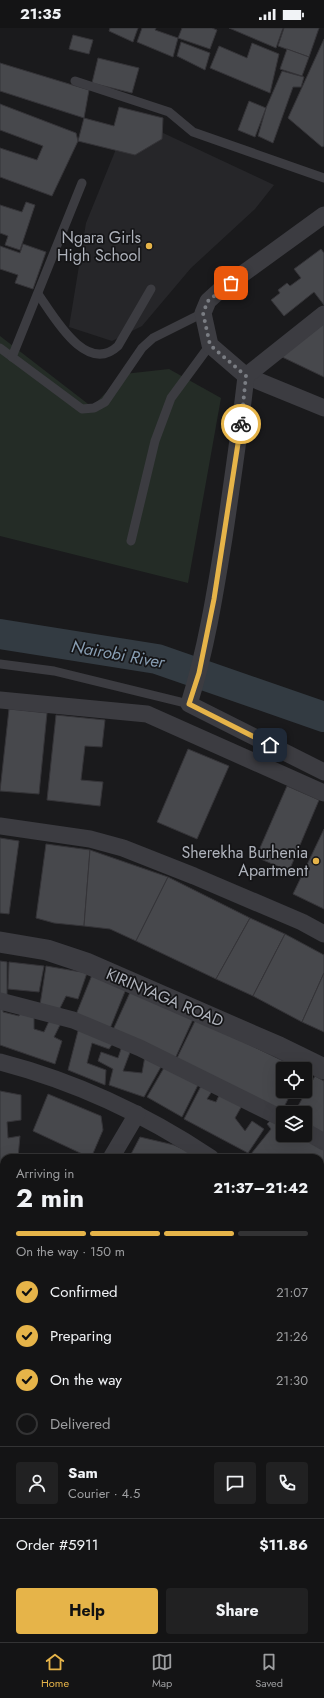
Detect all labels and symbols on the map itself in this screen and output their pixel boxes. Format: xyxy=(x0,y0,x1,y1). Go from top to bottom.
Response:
place label: Ngara Girls High School xyxy=(57,226,141,267)
marker: Ngara Girls High School xyxy=(144,241,154,251)
pin xyxy=(214,266,248,300)
courier xyxy=(221,404,261,444)
water label: Nairobi River xyxy=(69,634,168,674)
pin xyxy=(253,728,287,762)
place label: Sherekha Burhenia Apartment xyxy=(181,841,308,882)
marker: Sherekha Burhenia Apartment xyxy=(311,856,321,866)
street label: KIRINYAGA ROAD xyxy=(103,962,227,1033)

